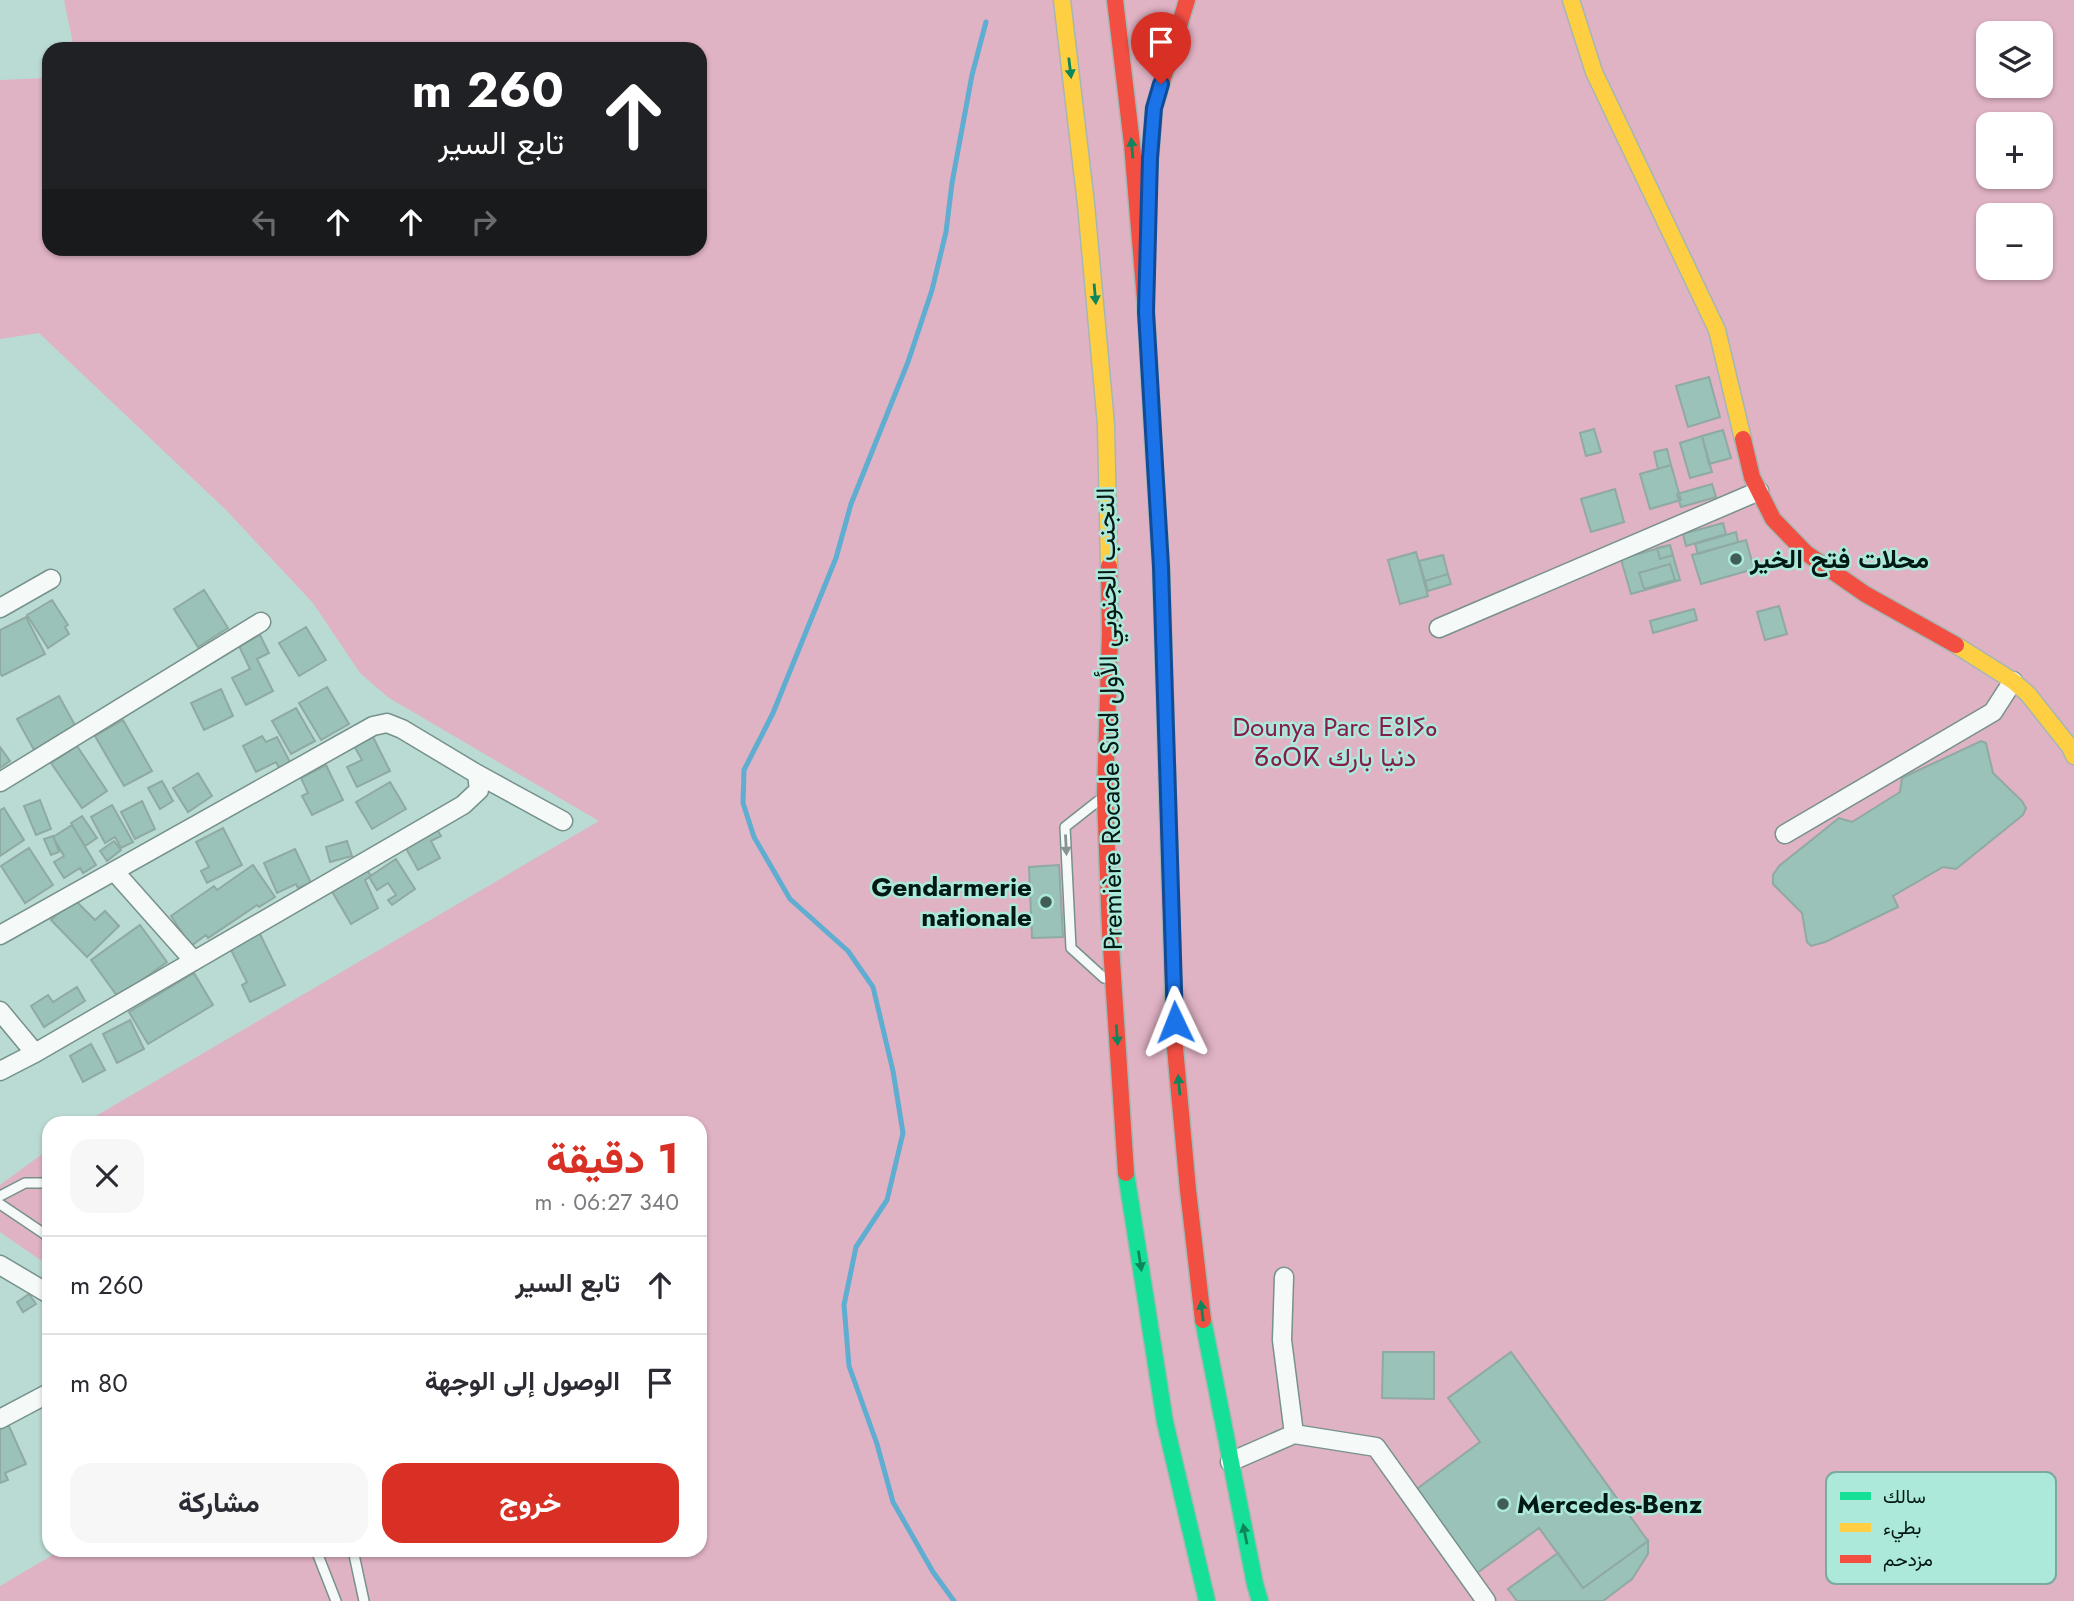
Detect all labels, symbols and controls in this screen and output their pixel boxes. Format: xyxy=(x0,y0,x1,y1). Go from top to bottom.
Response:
pin xyxy=(1131,12.0,1191,84)
map controls xyxy=(1976,21,2053,280)
button: layers xyxy=(1976,21,2053,98)
icon: arrive xyxy=(1142,23,1180,61)
text: 260 m xyxy=(412,55,564,125)
one-way arrow xyxy=(1065,57,1076,79)
icon: ahead xyxy=(588,70,679,161)
button: + xyxy=(1976,112,2053,189)
text: تابع السير xyxy=(438,120,564,166)
one-way arrow xyxy=(1126,137,1137,159)
icon: left xyxy=(246,203,284,241)
icon: ahead xyxy=(319,203,357,241)
icon: ahead xyxy=(392,203,430,241)
icon: right xyxy=(465,203,503,241)
button: − xyxy=(1976,203,2053,280)
one-way arrow xyxy=(1089,283,1100,305)
street label: Première Rocade Sud التجنب الجنوبي الأول xyxy=(1086,487,1134,951)
place label: محلات فتح الخير xyxy=(1749,540,1929,578)
marker: محلات فتح الخير xyxy=(1728,551,1744,567)
park label: Dounya Parc ⴹⵓⵏⵢⴰ ⵒⴰⵔⴽ دنيا بارك xyxy=(1232,708,1438,776)
one-way arrow xyxy=(1061,834,1072,856)
place label: Gendarmerie nationale xyxy=(871,868,1032,936)
marker: Gendarmerie nationale xyxy=(1038,894,1054,910)
position arrow xyxy=(1138,985,1212,1059)
one-way arrow xyxy=(1111,1024,1122,1046)
one-way arrow xyxy=(1173,1074,1184,1096)
text: 1 دقيقة xyxy=(546,1128,679,1189)
button: close xyxy=(70,1139,144,1213)
text: 340 m · 06:27 xyxy=(535,1185,679,1219)
one-way arrow xyxy=(1135,1250,1146,1272)
text: تابع السير xyxy=(515,1264,620,1302)
text: 260 m xyxy=(70,1266,143,1304)
icon: ahead xyxy=(641,1266,679,1304)
one-way arrow xyxy=(1197,1300,1208,1322)
text: الوصول إلى الوجهة xyxy=(425,1362,620,1400)
text: 80 m xyxy=(70,1364,128,1402)
icon: arrive xyxy=(641,1364,679,1402)
button: مشاركة xyxy=(70,1463,368,1543)
button: خروج xyxy=(382,1463,679,1543)
legend xyxy=(1826,1472,2056,1584)
text: سالك xyxy=(1883,1483,1926,1510)
place label: Mercedes-Benz xyxy=(1517,1485,1703,1523)
marker: Mercedes-Benz xyxy=(1495,1496,1511,1512)
text: بطيء xyxy=(1883,1514,1921,1543)
one-way arrow xyxy=(1240,1523,1251,1545)
text: مزدحم xyxy=(1883,1546,1933,1573)

